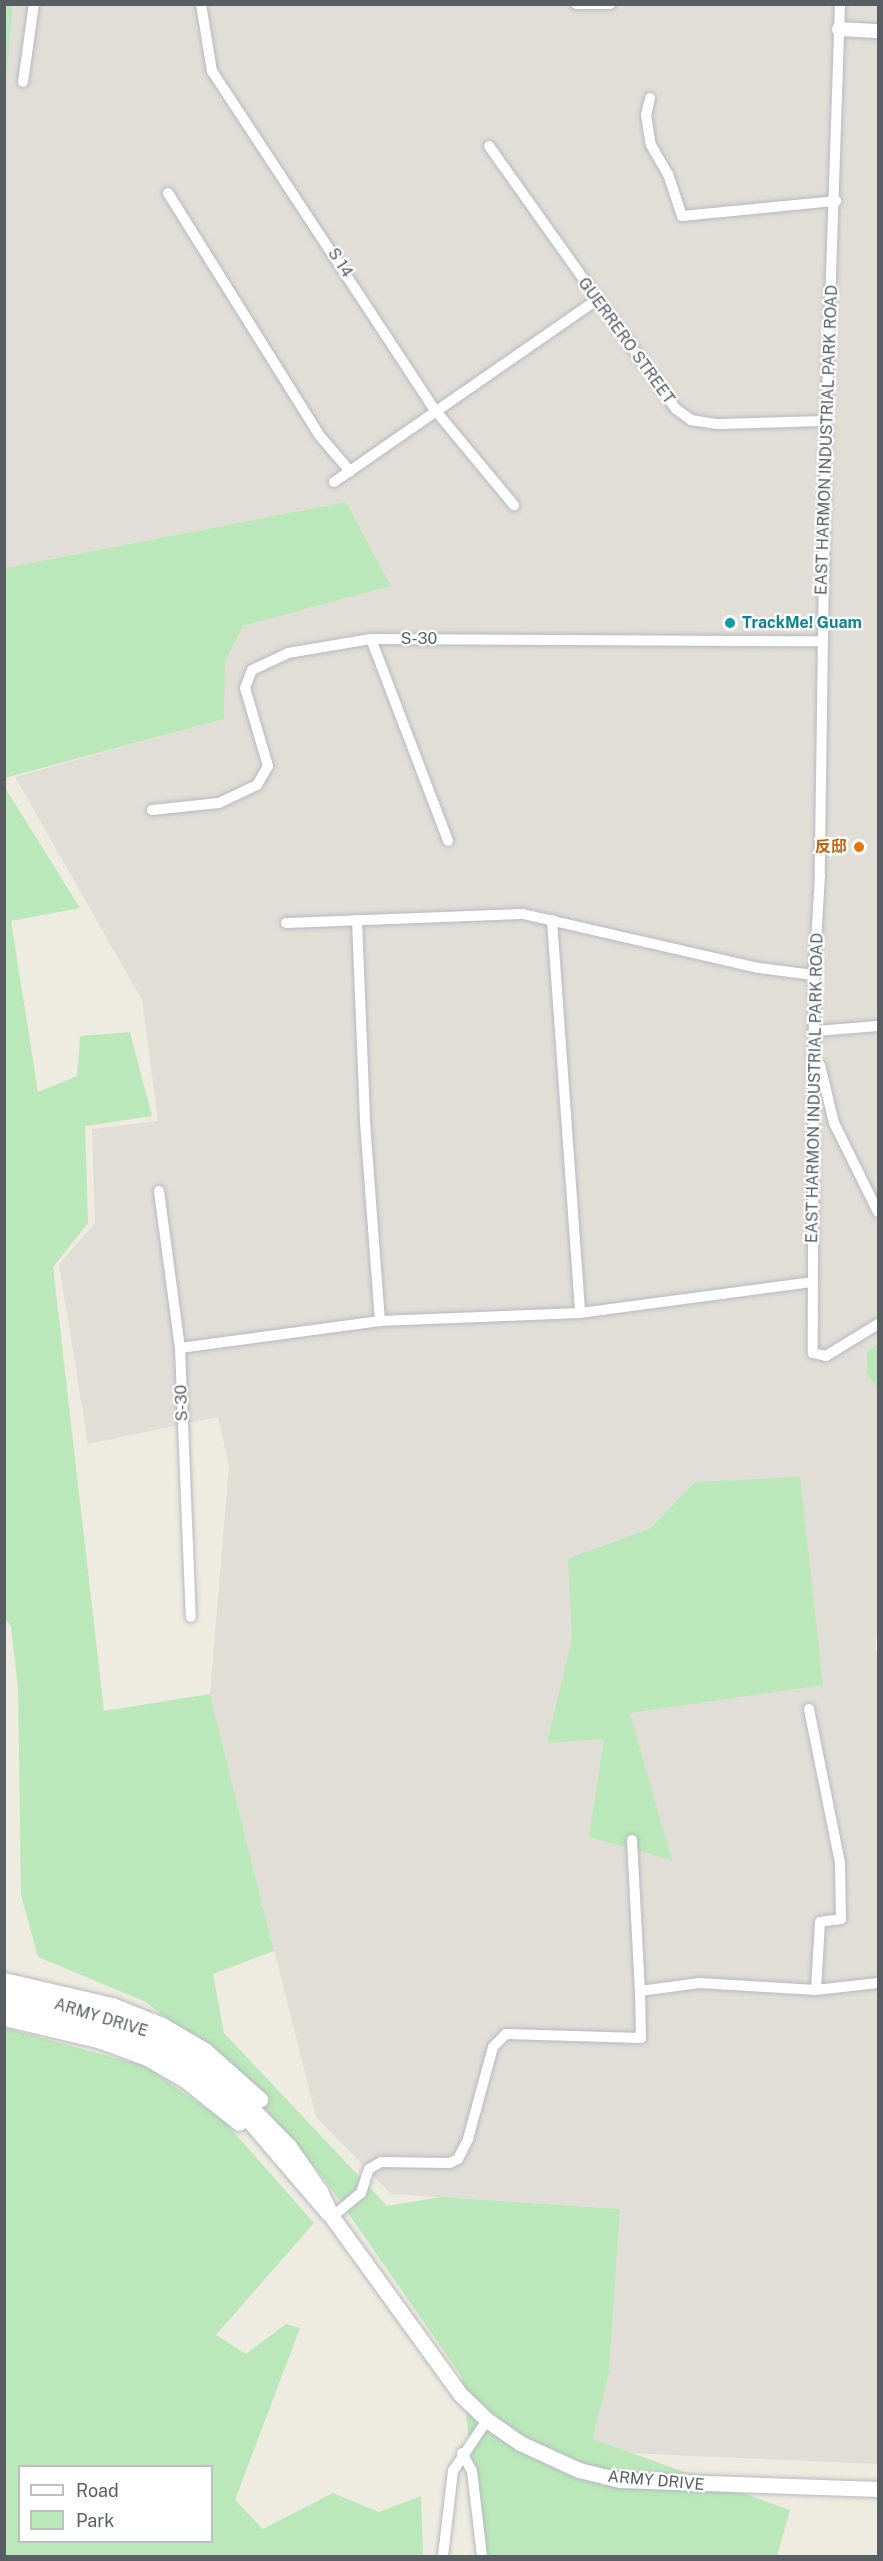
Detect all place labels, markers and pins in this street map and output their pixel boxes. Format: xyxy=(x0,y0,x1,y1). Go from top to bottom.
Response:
place label: TrackMe! Guam xyxy=(742,613,862,633)
marker: TrackMe! Guam xyxy=(723,616,737,630)
place label: 反邸 xyxy=(815,837,847,857)
marker: 反邸 xyxy=(852,840,866,854)

